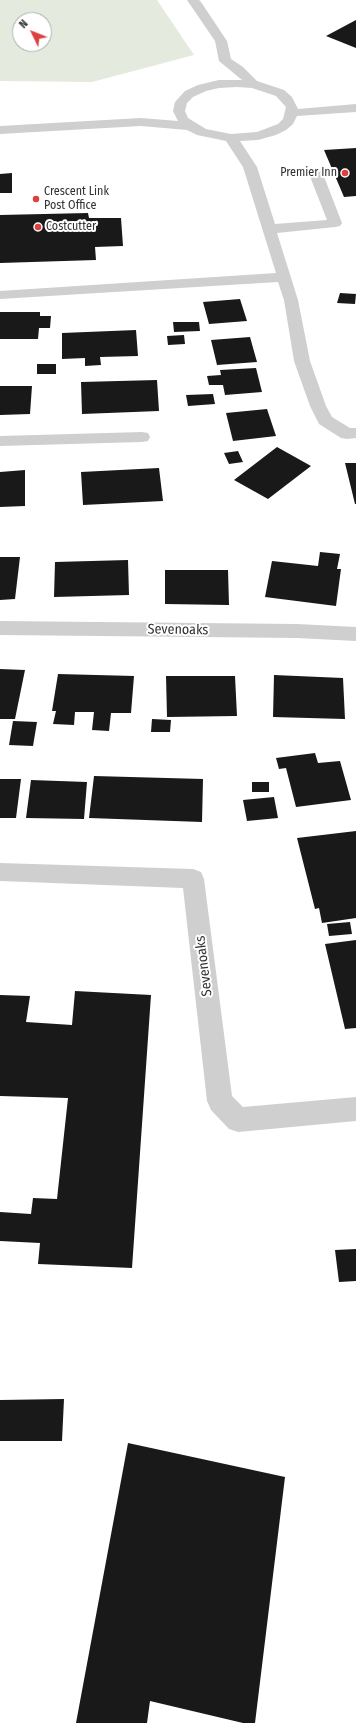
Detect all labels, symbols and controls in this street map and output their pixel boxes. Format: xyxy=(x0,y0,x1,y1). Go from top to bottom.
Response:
north arrow xyxy=(12,12,52,52)
text: N xyxy=(17,17,31,31)
place label: Premier Inn xyxy=(280,166,337,180)
marker: Premier Inn xyxy=(340,168,350,178)
place label: Crescent Link Post Office xyxy=(44,185,109,213)
marker: Crescent Link Post Office xyxy=(31,194,41,204)
place label: Costcutter xyxy=(46,220,96,234)
marker: Costcutter xyxy=(33,222,43,232)
street label: Sevenoaks xyxy=(147,621,209,639)
street label: Sevenoaks xyxy=(192,935,216,997)

